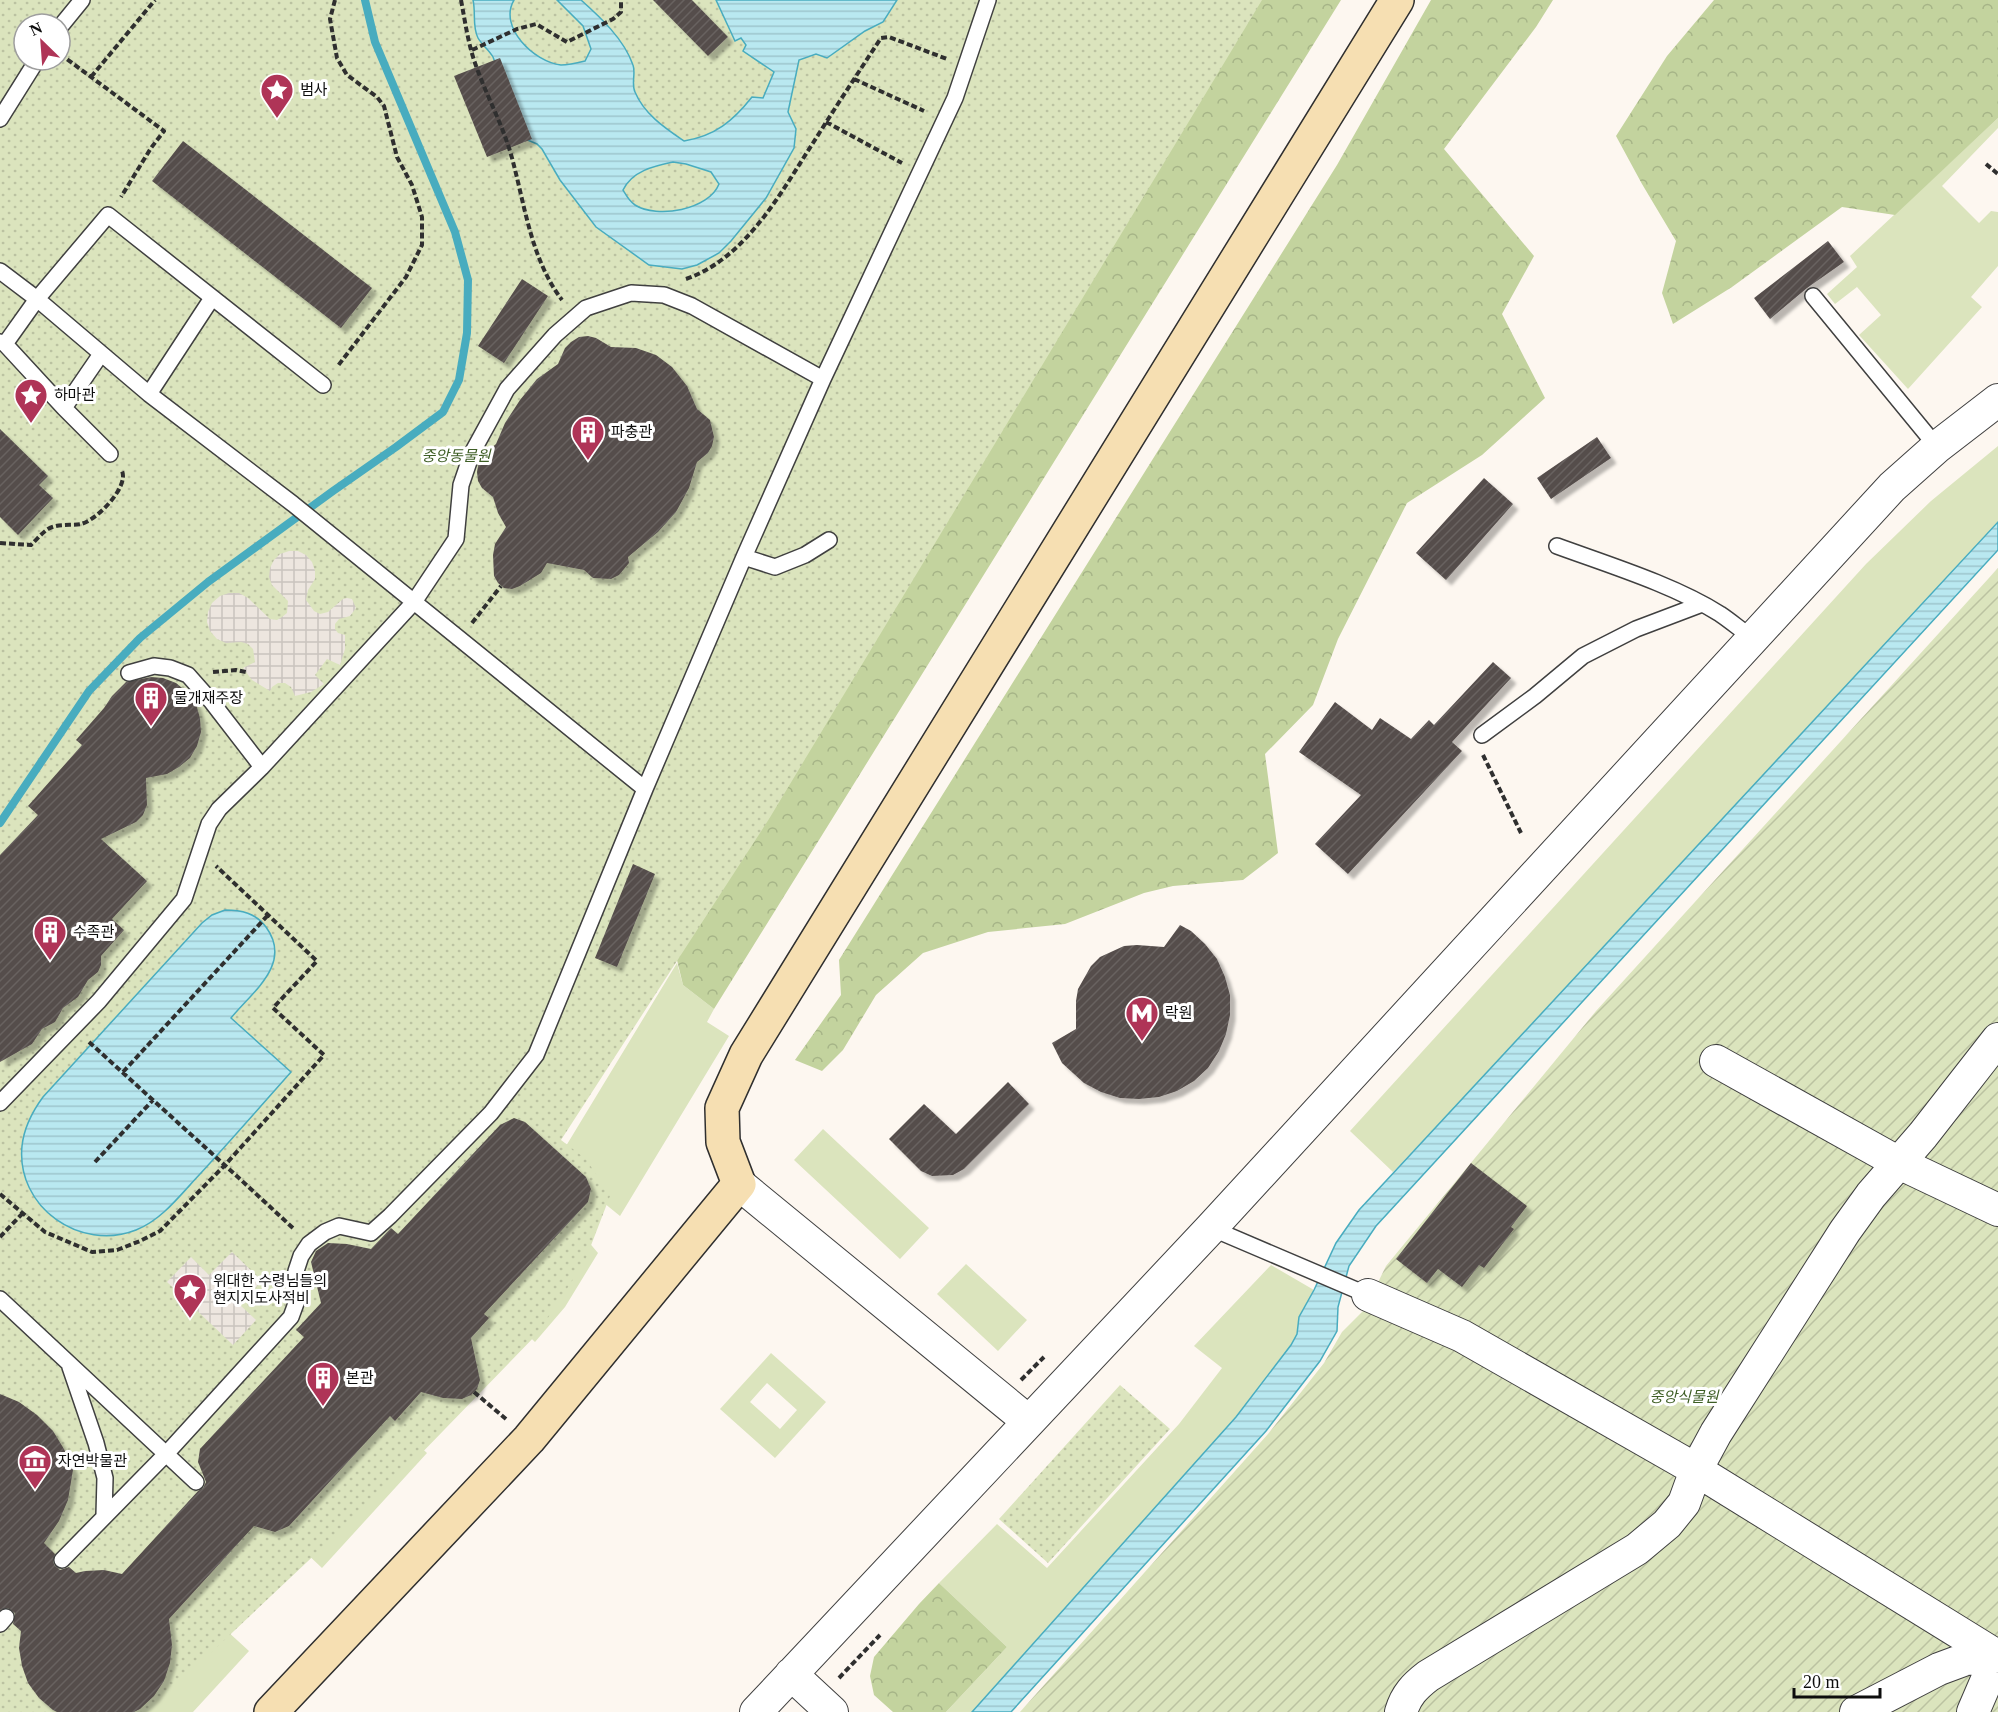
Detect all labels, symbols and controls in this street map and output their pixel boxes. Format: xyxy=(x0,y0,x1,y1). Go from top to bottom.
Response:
north arrow xyxy=(12,12,72,72)
text: N xyxy=(27,19,45,39)
place icon: 범사 xyxy=(259,72,295,119)
place label: 범사 xyxy=(300,82,328,98)
place icon: 하마관 xyxy=(13,377,49,424)
place label: 하마관 xyxy=(54,387,96,403)
building icon: 파충관 xyxy=(570,414,606,461)
place label: 파충관 xyxy=(611,424,653,440)
park label: 중앙동물원 xyxy=(421,448,492,464)
building icon: 물개재주장 xyxy=(133,680,169,727)
place label: 물개재주장 xyxy=(174,690,243,706)
building icon: 수족관 xyxy=(32,914,68,961)
place label: 수족관 xyxy=(73,924,115,940)
metro station icon: 락원 xyxy=(1124,995,1160,1042)
place label: 락원 xyxy=(1165,1005,1193,1021)
place icon: 위대한 수령님들의 현지지도사적비 xyxy=(172,1272,208,1319)
place label: 위대한 수령님들의 현지지도사적비 xyxy=(213,1273,327,1306)
building icon: 본관 xyxy=(305,1360,341,1407)
place label: 본관 xyxy=(346,1370,374,1386)
park label: 중앙식물원 xyxy=(1649,1389,1720,1405)
museum icon: 자연박물관 xyxy=(17,1443,53,1490)
place label: 자연박물관 xyxy=(58,1453,127,1469)
scale bar xyxy=(1794,1661,1880,1699)
text: 20 m xyxy=(1803,1672,1840,1692)

